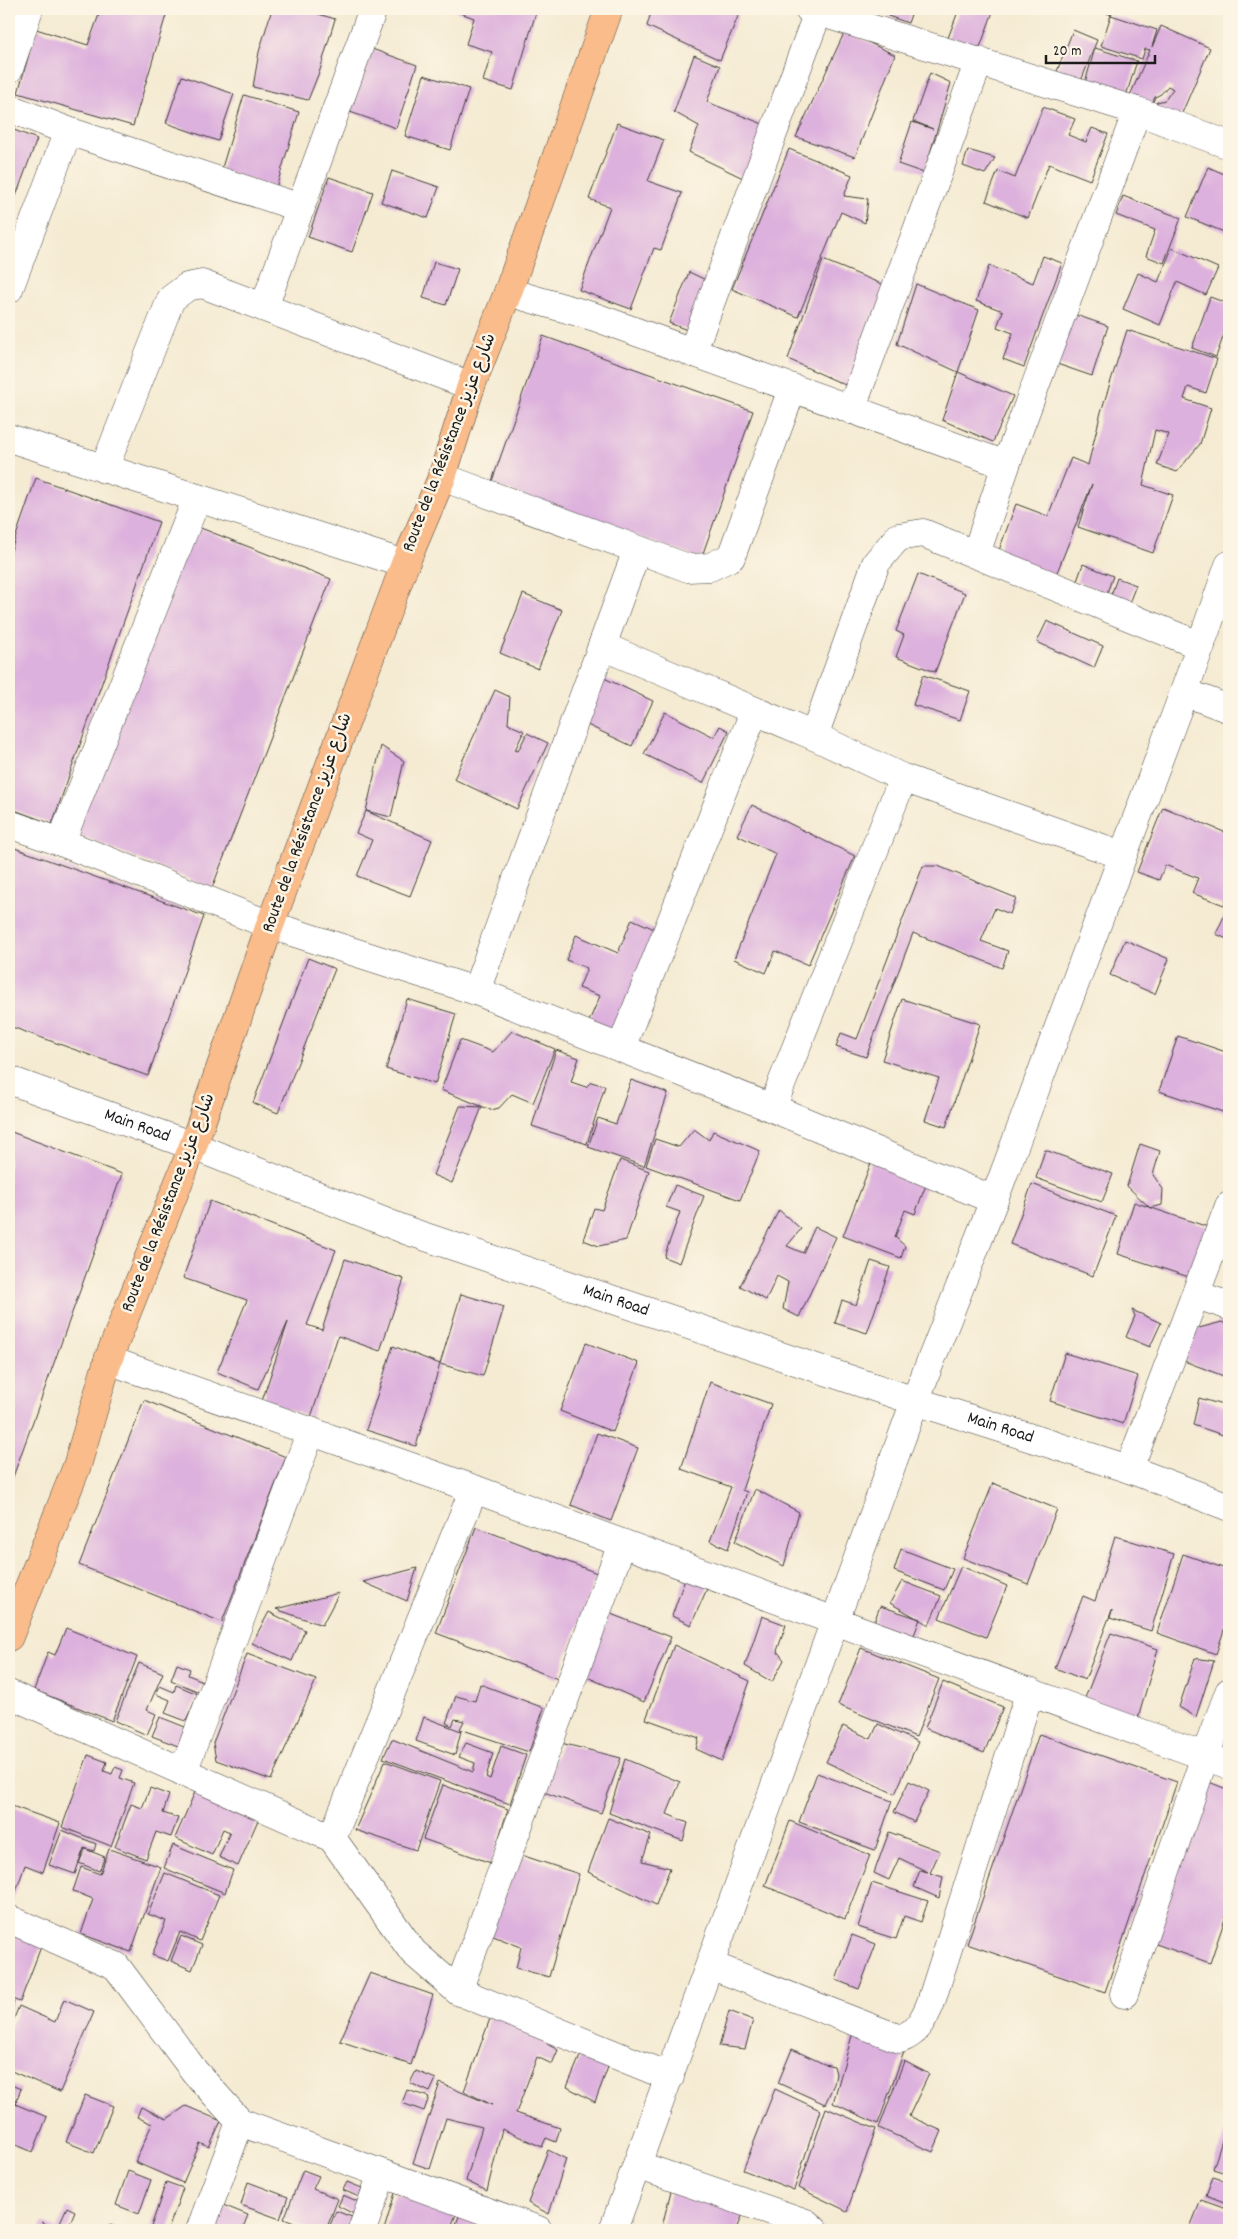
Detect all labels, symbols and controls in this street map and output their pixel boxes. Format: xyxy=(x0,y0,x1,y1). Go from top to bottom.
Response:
scale bar xyxy=(1046,32,1154,64)
text: 20 m xyxy=(1053,41,1081,63)
street label: Route de la Résistance شارع عزيز xyxy=(397,330,503,556)
street label: Route de la Résistance شارع عزيز xyxy=(257,710,359,936)
street label: Route de la Résistance شارع عزيز xyxy=(116,1090,222,1316)
street label: Main Road xyxy=(101,1103,173,1149)
street label: Main Road xyxy=(580,1278,652,1323)
street label: Main Road xyxy=(964,1406,1037,1450)

